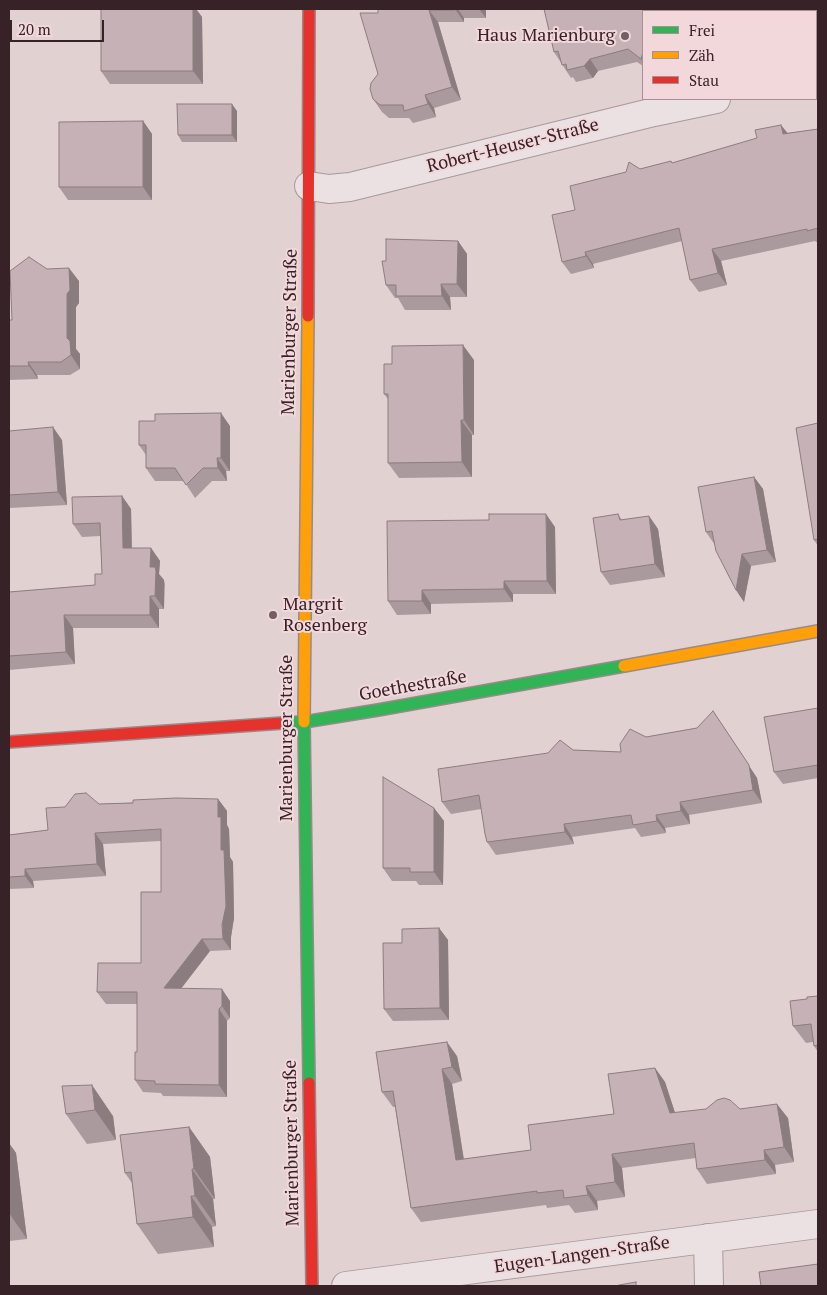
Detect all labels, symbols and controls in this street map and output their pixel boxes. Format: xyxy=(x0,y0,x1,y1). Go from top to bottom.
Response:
scale bar xyxy=(12,10,106,42)
legend xyxy=(642,10,817,100)
text: 20 m xyxy=(18,19,51,39)
text: Frei xyxy=(689,20,715,40)
place label: Haus Marienburg xyxy=(477,25,615,47)
marker: Haus Marienburg xyxy=(619,30,631,42)
text: Zäh xyxy=(689,45,715,65)
text: Stau xyxy=(689,70,719,90)
street label: Robert-Heuser-Straße xyxy=(425,114,601,178)
street label: Marienburger Straße xyxy=(278,249,302,415)
place label: Margrit Rosenberg xyxy=(283,594,367,636)
marker: Margrit Rosenberg xyxy=(267,609,279,621)
street label: Marienburger Straße xyxy=(276,655,298,821)
street label: Goethestraße xyxy=(358,666,468,706)
street label: Marienburger Straße xyxy=(280,1060,304,1226)
street label: Eugen-Langen-Straße xyxy=(493,1232,671,1278)

